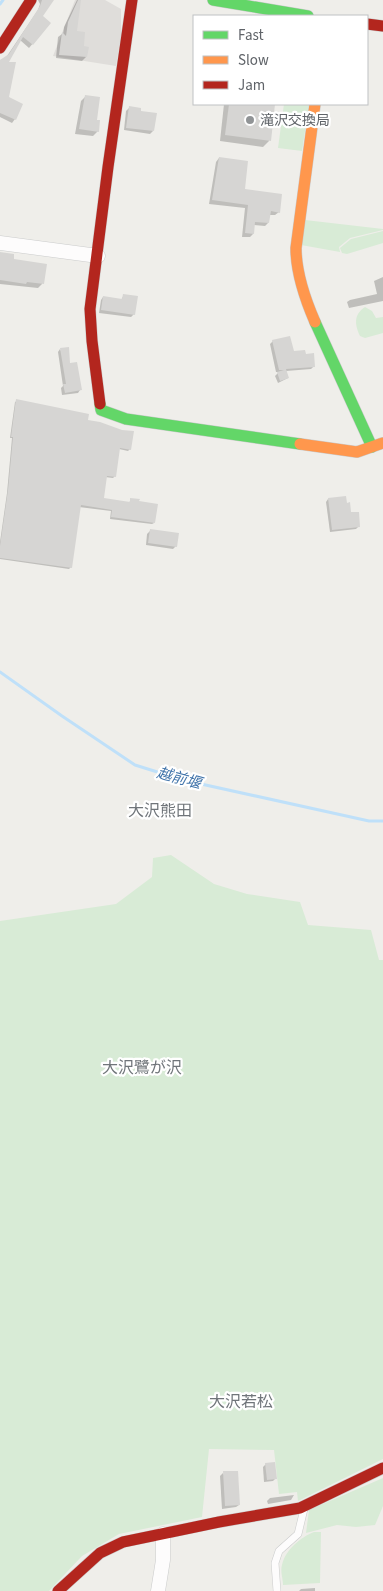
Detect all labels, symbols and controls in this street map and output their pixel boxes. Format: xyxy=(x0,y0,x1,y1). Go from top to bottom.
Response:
legend xyxy=(193,15,368,105)
text: Fast xyxy=(238,25,264,46)
text: Slow xyxy=(238,50,269,71)
text: Jam xyxy=(238,75,265,96)
place label: 滝沢交換局 xyxy=(260,111,330,131)
marker: 滝沢交換局 xyxy=(244,114,256,126)
water label: 越前堰 xyxy=(154,763,206,795)
district label: 大沢熊田 xyxy=(128,800,192,822)
district label: 大沢鷺が沢 xyxy=(102,1057,182,1079)
district label: 大沢若松 xyxy=(209,1391,273,1413)

